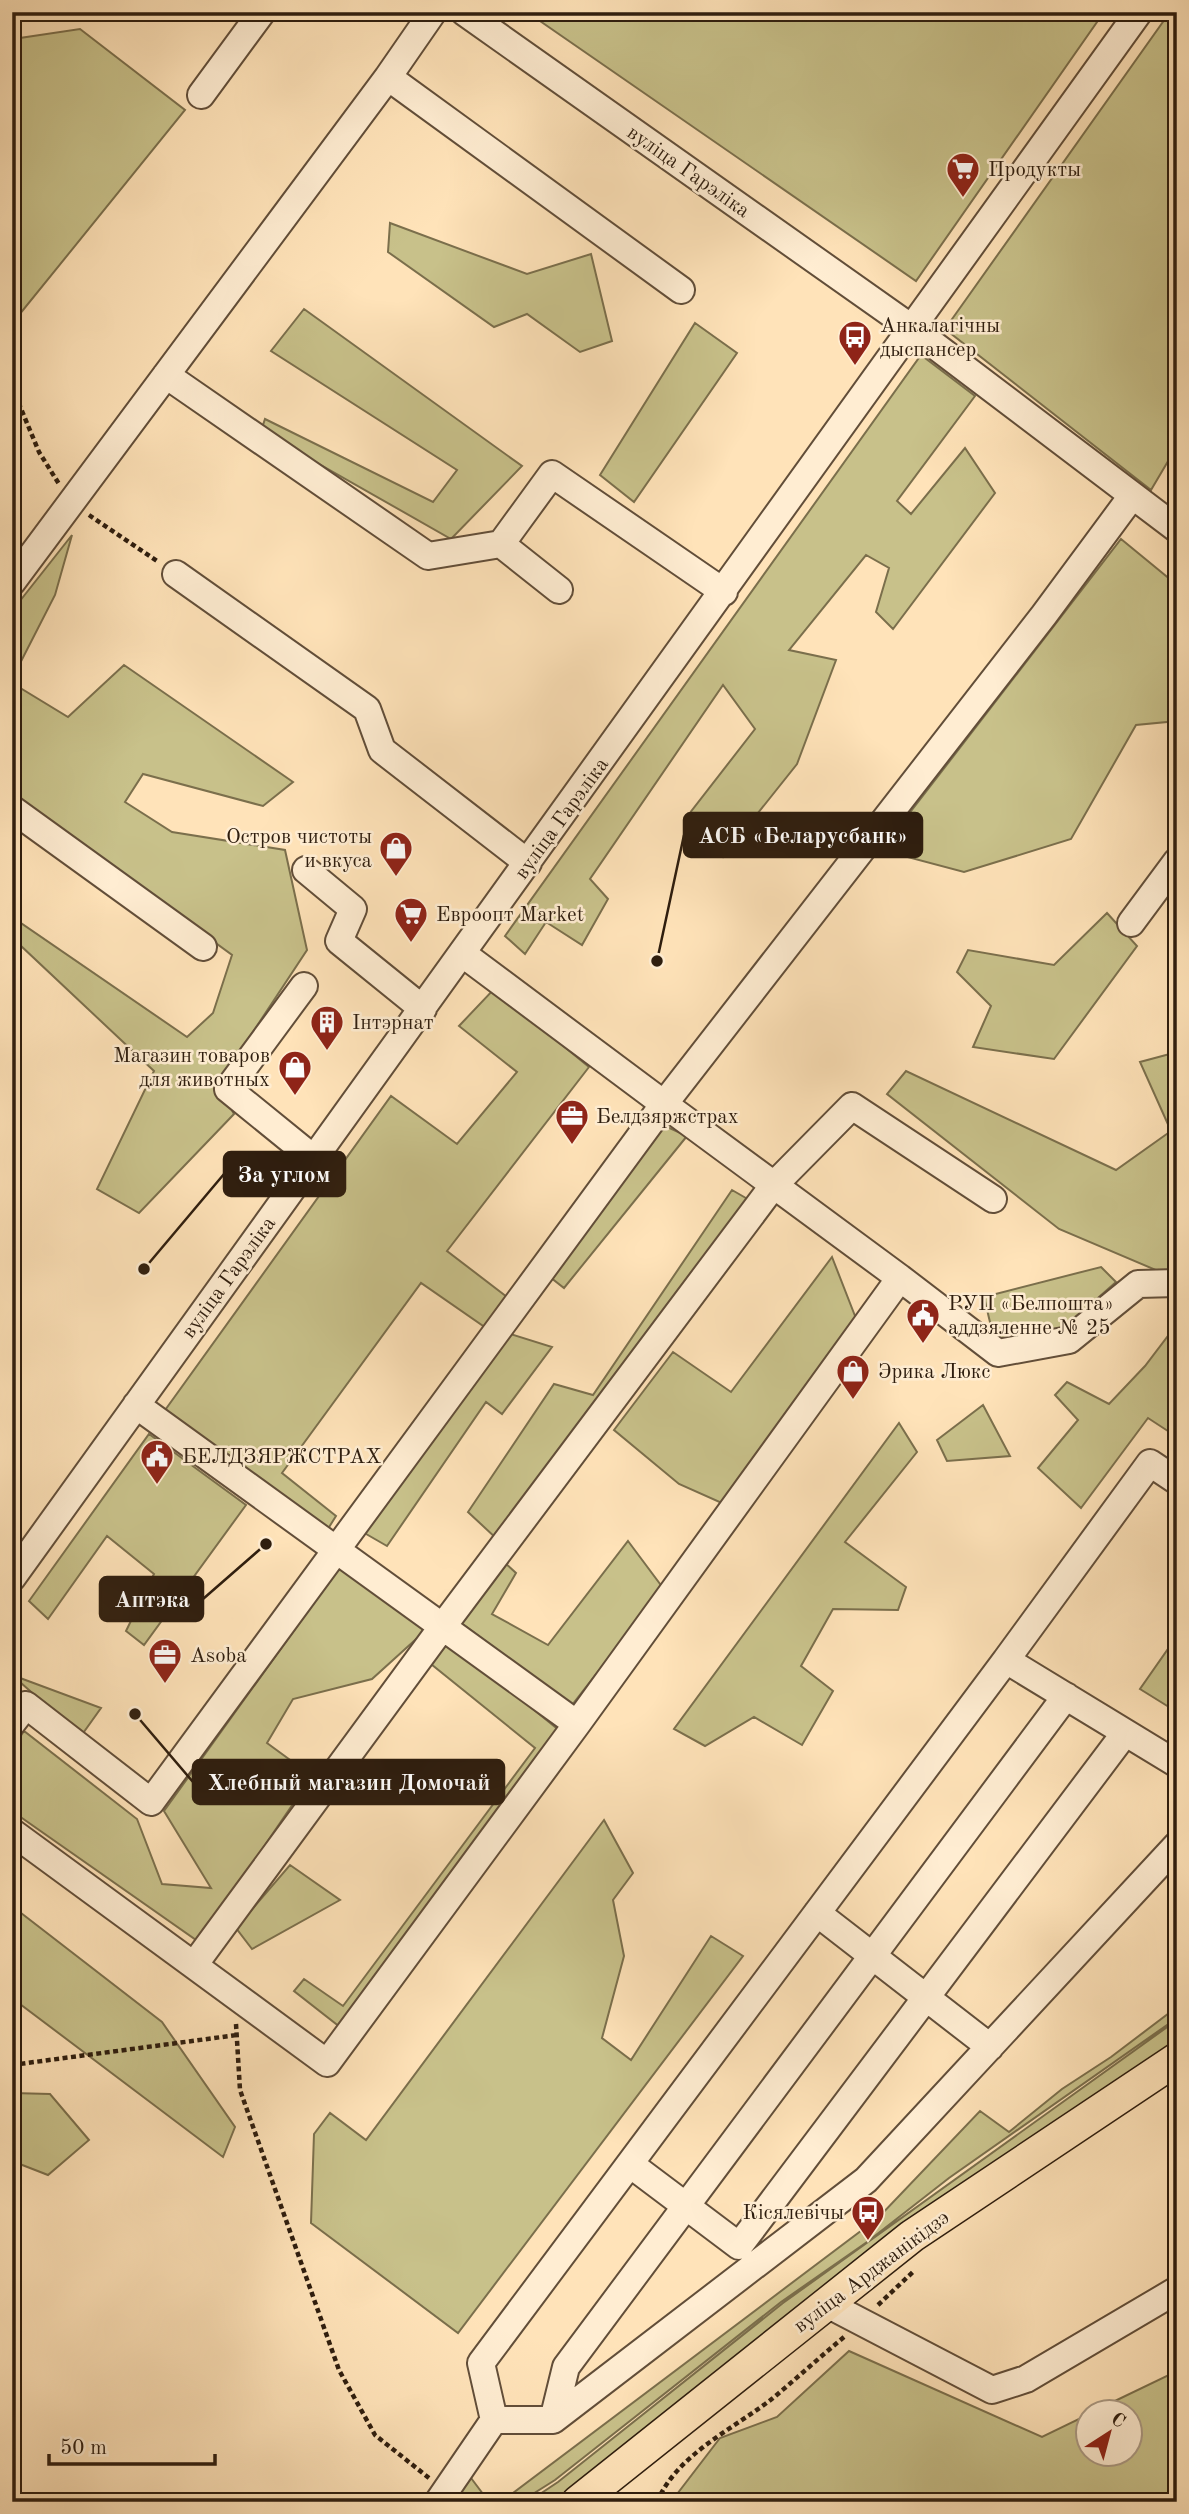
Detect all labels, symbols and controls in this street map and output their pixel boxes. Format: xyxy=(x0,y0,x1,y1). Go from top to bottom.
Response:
street label: вуліца Гарэліка xyxy=(623,122,753,222)
supermarket icon: Продукты xyxy=(944,150,982,199)
place label: Продукты xyxy=(988,160,1081,181)
place label: Анкалагічны дыспансер xyxy=(880,316,1000,361)
bus stop icon: Анкалагічны дыспансер xyxy=(836,318,874,367)
street label: вуліца Гарэліка xyxy=(511,754,613,883)
callout: АСБ «Беларусбанк» xyxy=(684,813,922,857)
text: АСБ «Беларусбанк» xyxy=(698,825,908,848)
place label: Остров чистоты и вкуса xyxy=(226,827,372,872)
shop icon: Остров чистоты и вкуса xyxy=(377,829,415,878)
supermarket icon: Евроопт Market xyxy=(392,895,430,944)
place label: Евроопт Market xyxy=(436,905,584,926)
building icon: Інтэрнат xyxy=(308,1003,346,1052)
place label: Інтэрнат xyxy=(352,1013,434,1034)
place label: Магазин товаров для животных xyxy=(113,1046,270,1091)
shop icon: Магазин товаров для животных xyxy=(276,1048,314,1097)
office icon: Белдзяржстрах xyxy=(553,1097,591,1146)
place label: Белдзяржстрах xyxy=(596,1107,739,1128)
callout: За углом xyxy=(224,1152,345,1196)
text: За углом xyxy=(238,1164,330,1187)
street label: вуліца Гарэліка xyxy=(178,1213,280,1342)
place label: РУП «Белпошта» аддзяленне № 25 xyxy=(948,1294,1114,1339)
public building icon: РУП «Белпошта» аддзяленне № 25 xyxy=(904,1296,942,1345)
shop icon: Эрика Люкс xyxy=(834,1352,872,1401)
place label: Эрика Люкс xyxy=(878,1362,990,1383)
public building icon: БЕЛДЗЯРЖСТРАХ xyxy=(138,1437,176,1486)
place label: БЕЛДЗЯРЖСТРАХ xyxy=(182,1447,381,1468)
callout: Аптэка xyxy=(100,1577,203,1621)
text: Аптэка xyxy=(114,1589,190,1612)
office icon: Asoba xyxy=(146,1636,184,1685)
place label: Asoba xyxy=(190,1646,247,1667)
callout: Хлебный магазин Домочай xyxy=(193,1760,504,1804)
text: Хлебный магазин Домочай xyxy=(208,1772,490,1795)
bus stop icon: Кісялевічы xyxy=(849,2193,887,2242)
place label: Кісялевічы xyxy=(743,2203,844,2224)
street label: вуліца Арджанікідзэ xyxy=(790,2207,953,2337)
north arrow xyxy=(1074,2398,1144,2468)
text: С xyxy=(1107,2410,1128,2433)
scale bar xyxy=(49,2423,215,2467)
text: 50 m xyxy=(60,2438,107,2459)

